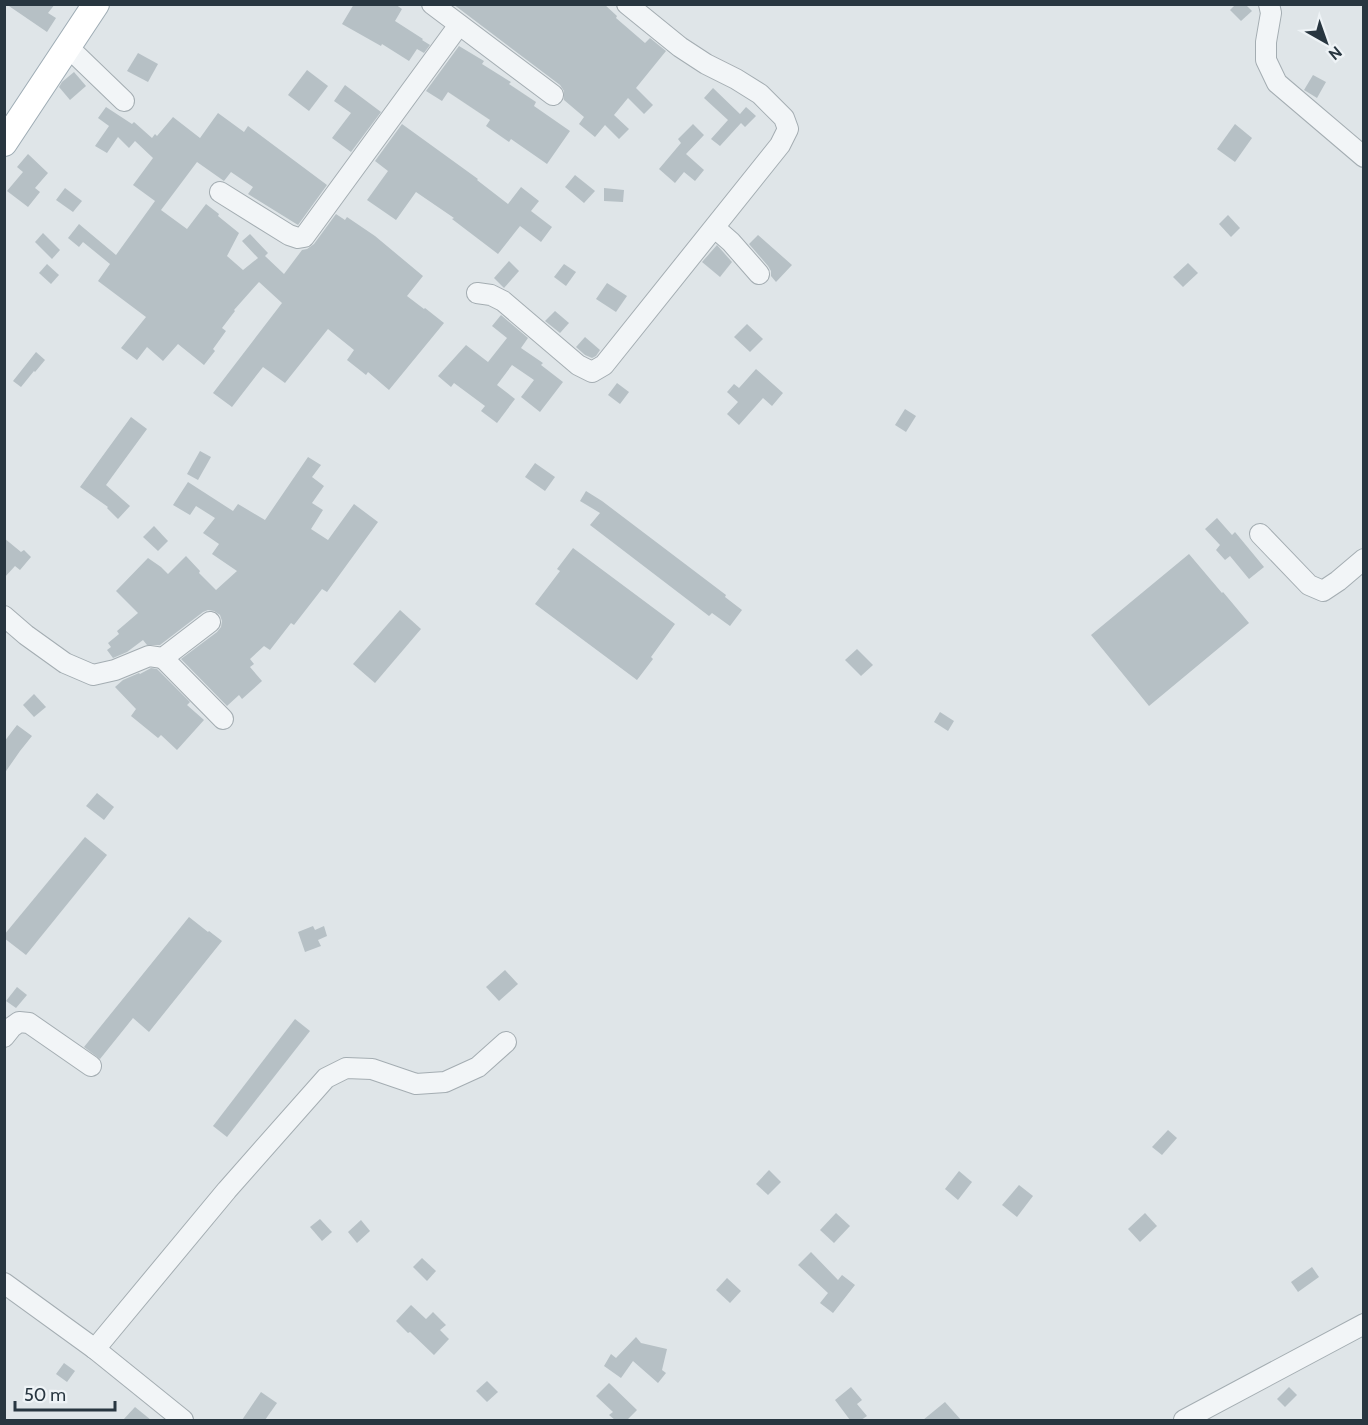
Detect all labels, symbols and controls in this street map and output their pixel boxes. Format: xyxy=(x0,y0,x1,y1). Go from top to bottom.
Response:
north arrow xyxy=(1296,12,1356,72)
text: N xyxy=(1325,42,1346,64)
scale bar xyxy=(15,1374,116,1412)
text: 50 m xyxy=(24,1384,66,1406)

